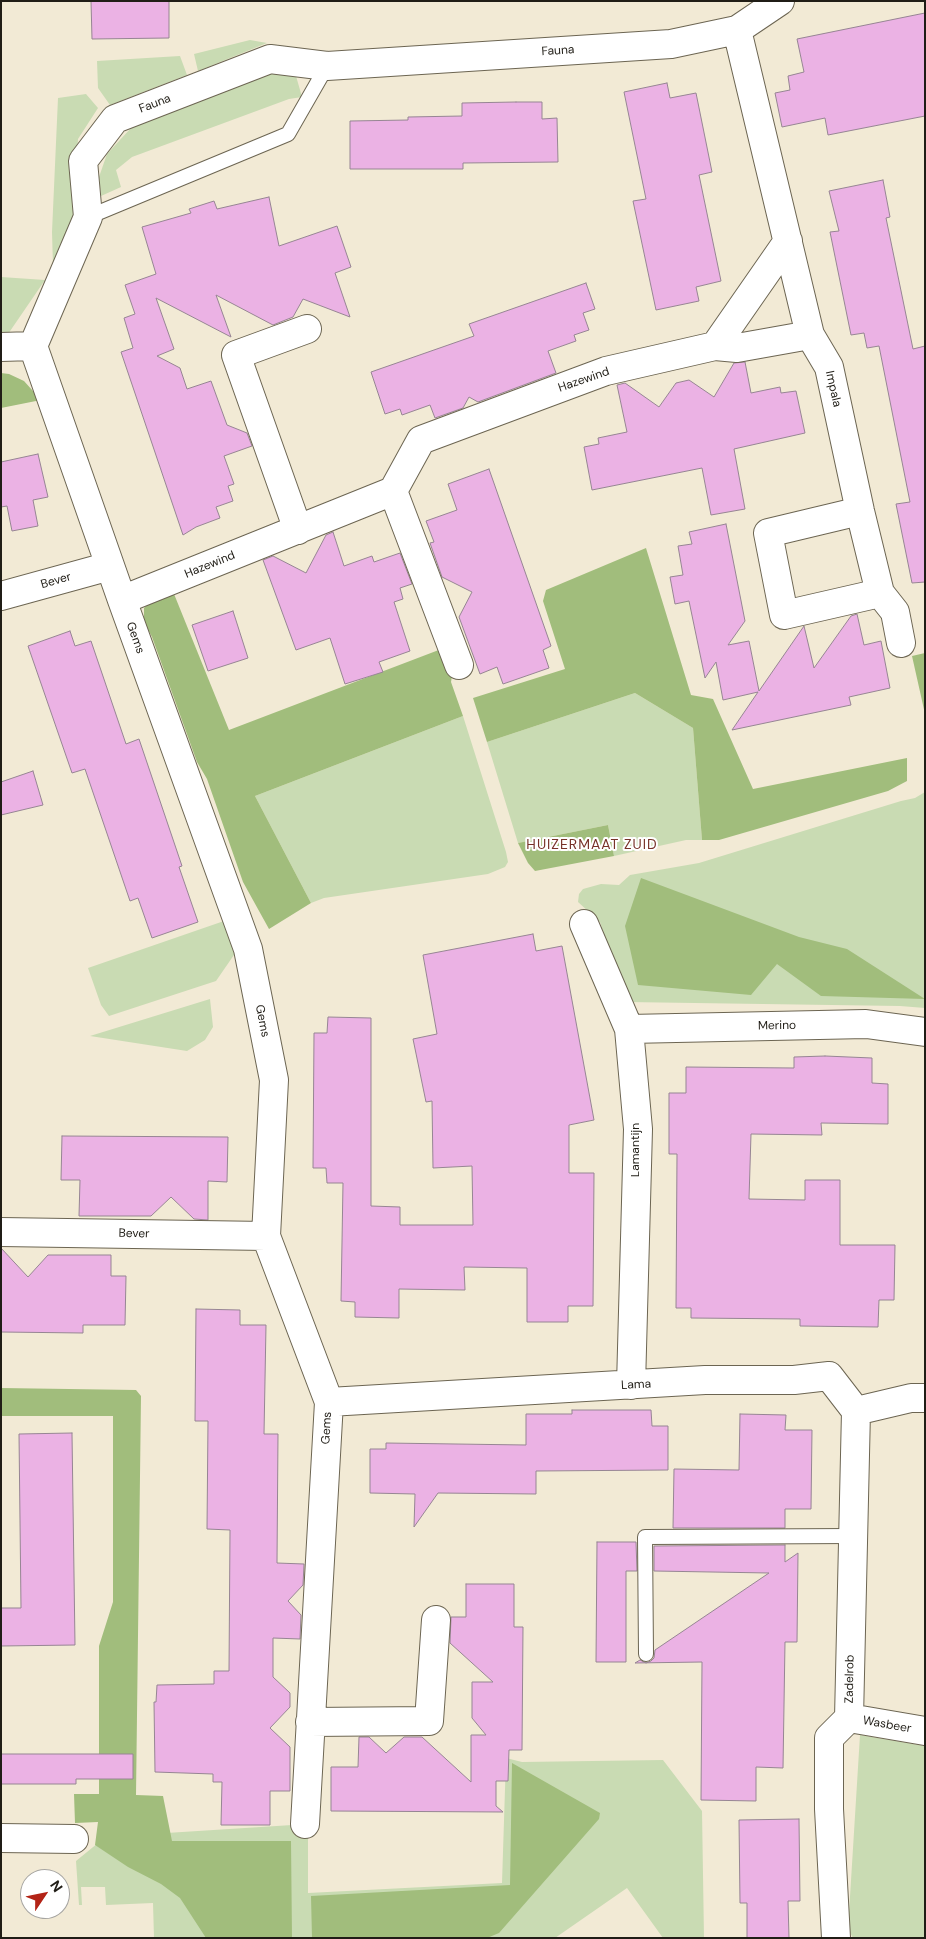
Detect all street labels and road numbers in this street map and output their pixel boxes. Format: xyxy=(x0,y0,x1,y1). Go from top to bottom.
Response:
street label: Fauna xyxy=(541,43,575,59)
street label: Fauna xyxy=(137,91,173,117)
street label: Hazewind xyxy=(556,365,612,395)
street label: Impala xyxy=(822,369,844,409)
street label: Hazewind xyxy=(183,548,237,582)
street label: Bever xyxy=(39,570,73,592)
street label: Gems xyxy=(123,620,147,656)
street label: Gems xyxy=(252,1004,272,1038)
street label: Merino xyxy=(758,1018,796,1034)
street label: Lamantijn xyxy=(629,1123,643,1177)
street label: Bever xyxy=(118,1227,150,1241)
street label: Lama xyxy=(621,1377,651,1393)
street label: Gems xyxy=(319,1411,335,1445)
street label: Zadelrob xyxy=(842,1654,858,1704)
street label: Wasbeer xyxy=(862,1714,912,1736)

